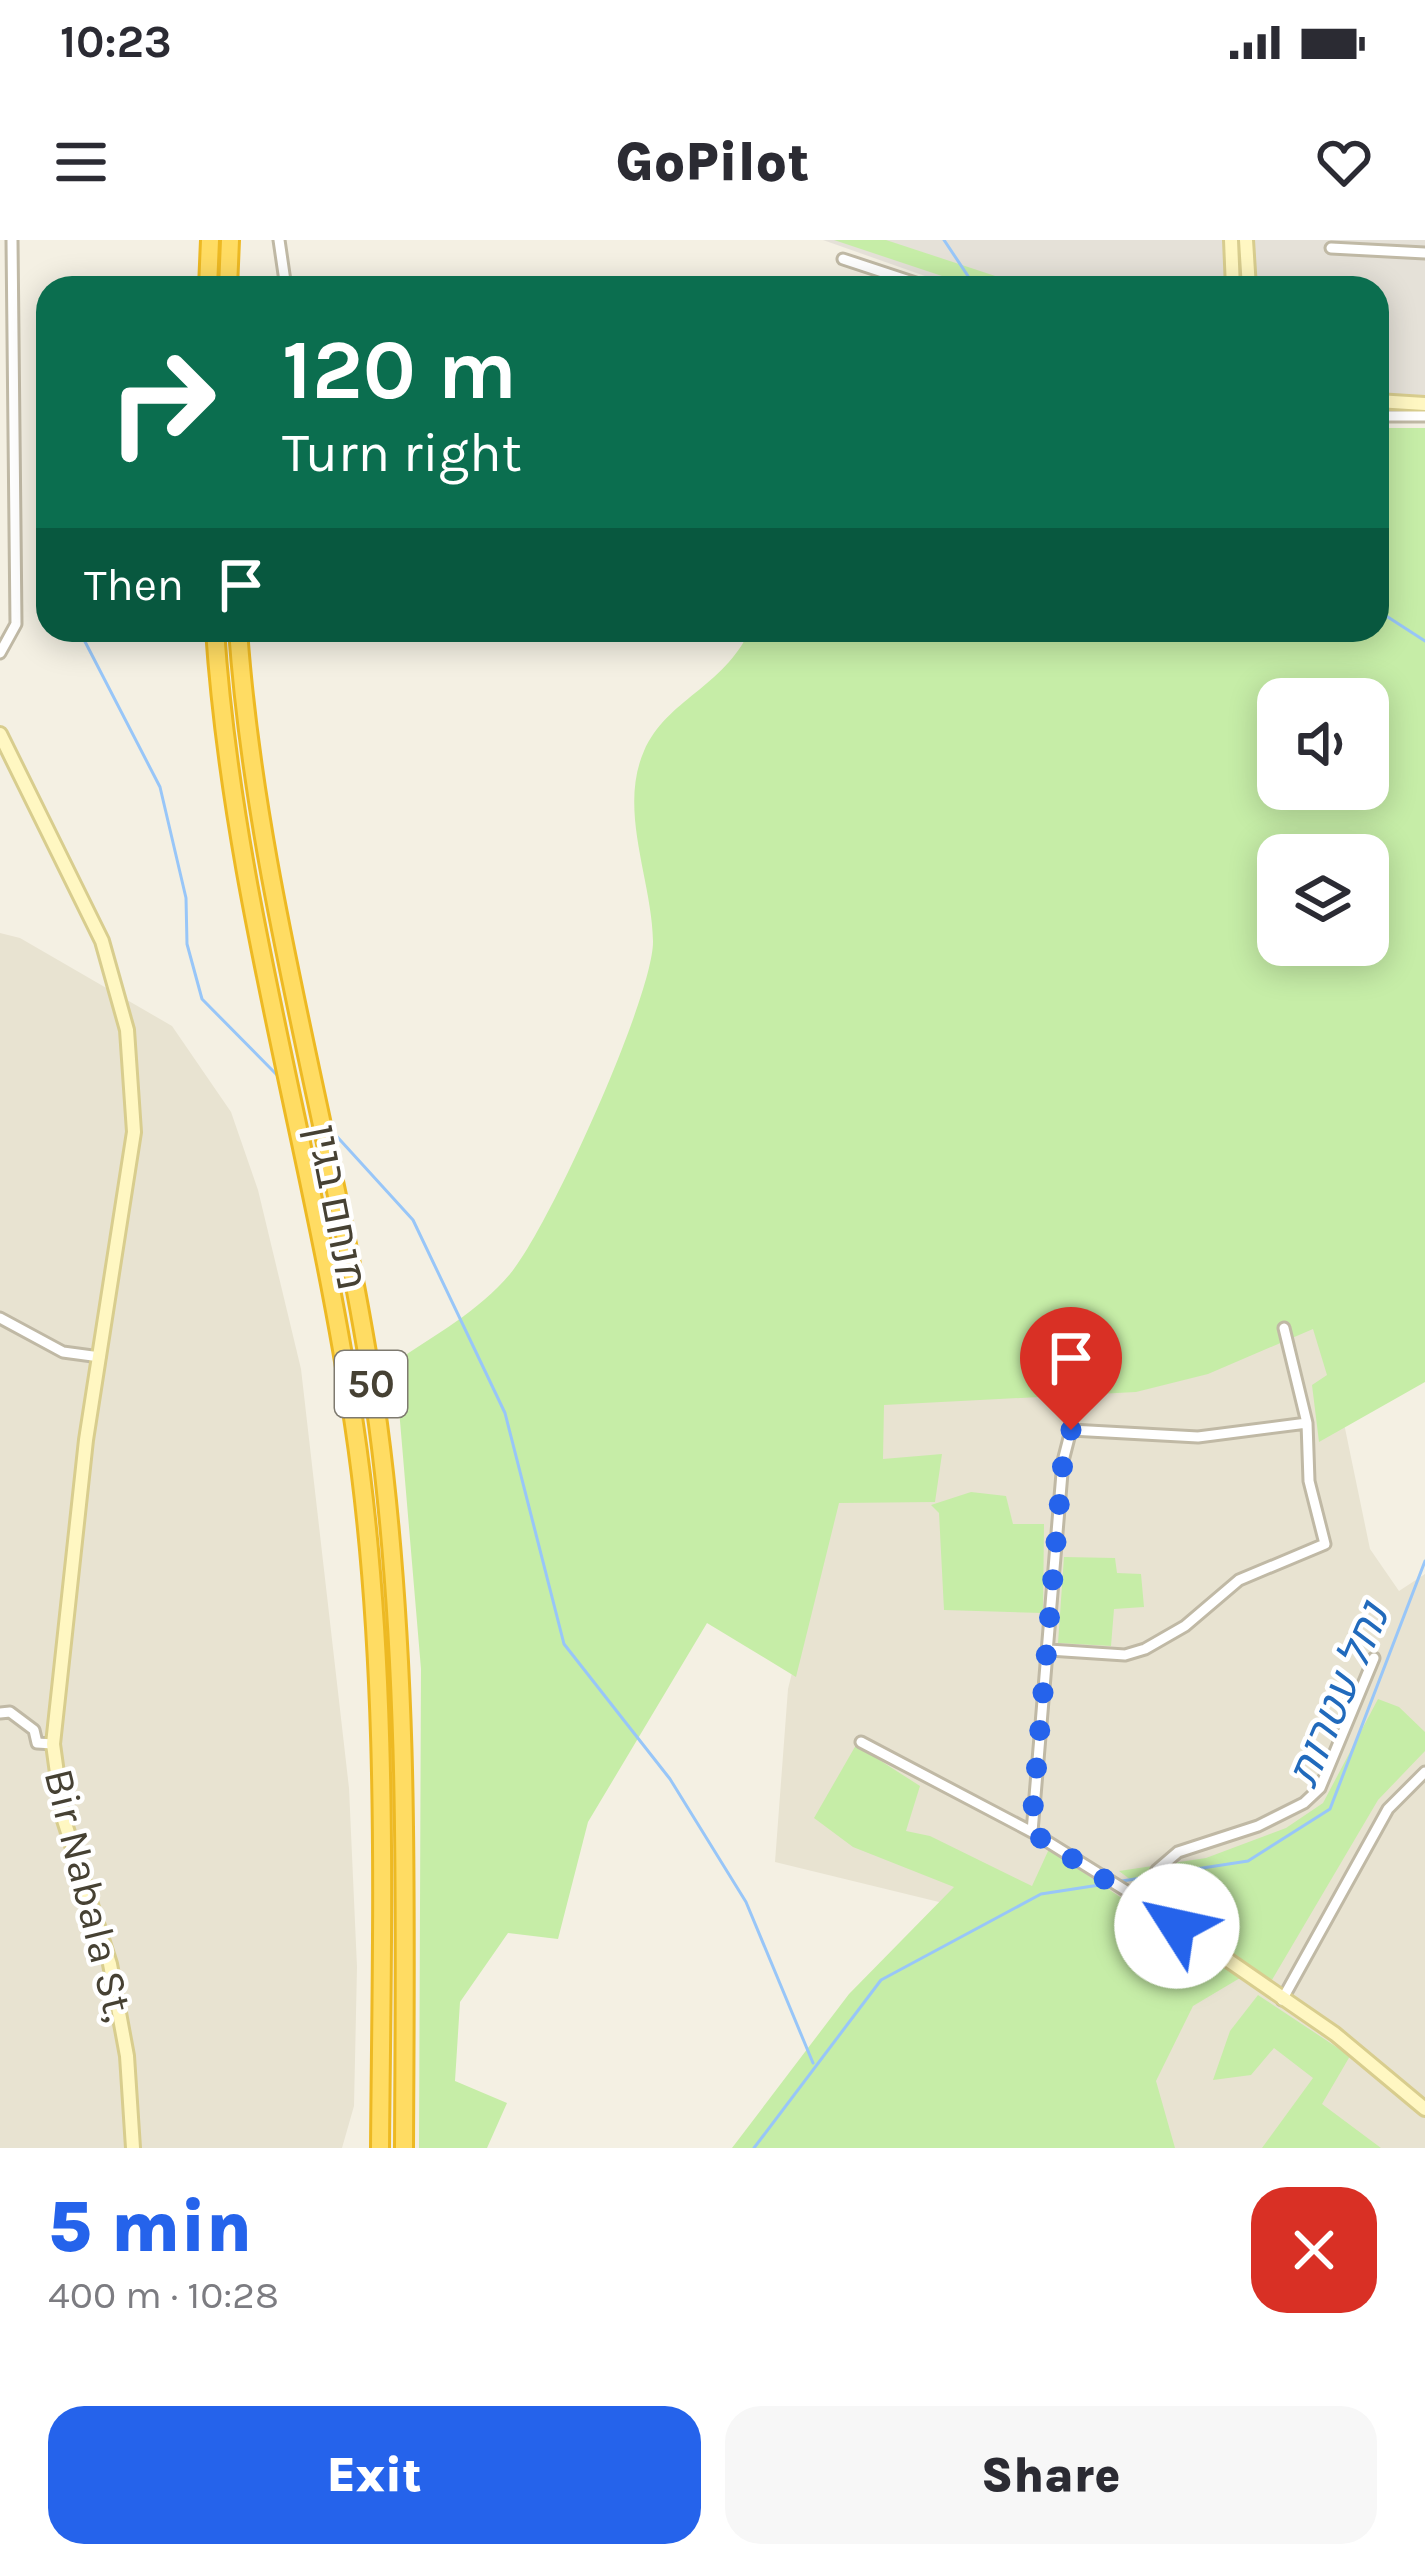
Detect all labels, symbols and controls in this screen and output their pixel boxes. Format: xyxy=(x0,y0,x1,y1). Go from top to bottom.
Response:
text: 10:23 xyxy=(60,16,172,68)
icon: menu xyxy=(48,129,114,195)
icon: heart xyxy=(1311,129,1377,195)
text: GoPilot xyxy=(615,130,810,194)
text: 120 m xyxy=(282,321,517,419)
icon: right xyxy=(84,324,240,480)
text: Turn right xyxy=(282,421,522,485)
icon: arrive xyxy=(208,552,274,618)
text: Then xyxy=(84,559,184,611)
map controls xyxy=(1257,678,1389,966)
button: sound xyxy=(1257,678,1389,810)
button: layers xyxy=(1257,834,1389,966)
street label: מנחם בגין xyxy=(297,1120,377,1294)
pin xyxy=(1020,1307,1122,1430)
icon: arrive xyxy=(1038,1325,1104,1391)
road number: 50 xyxy=(335,1351,407,1417)
water label: נחל עטרות xyxy=(1276,1593,1401,1794)
street label: Bir Nabala St, xyxy=(33,1764,145,2026)
position arrow xyxy=(1114,1863,1240,1989)
text: 5 min xyxy=(48,2185,252,2269)
button: close xyxy=(1251,2187,1377,2313)
text: 400 m · 10:28 xyxy=(48,2272,279,2318)
button: Exit xyxy=(48,2406,701,2544)
button: Share xyxy=(725,2406,1377,2544)

